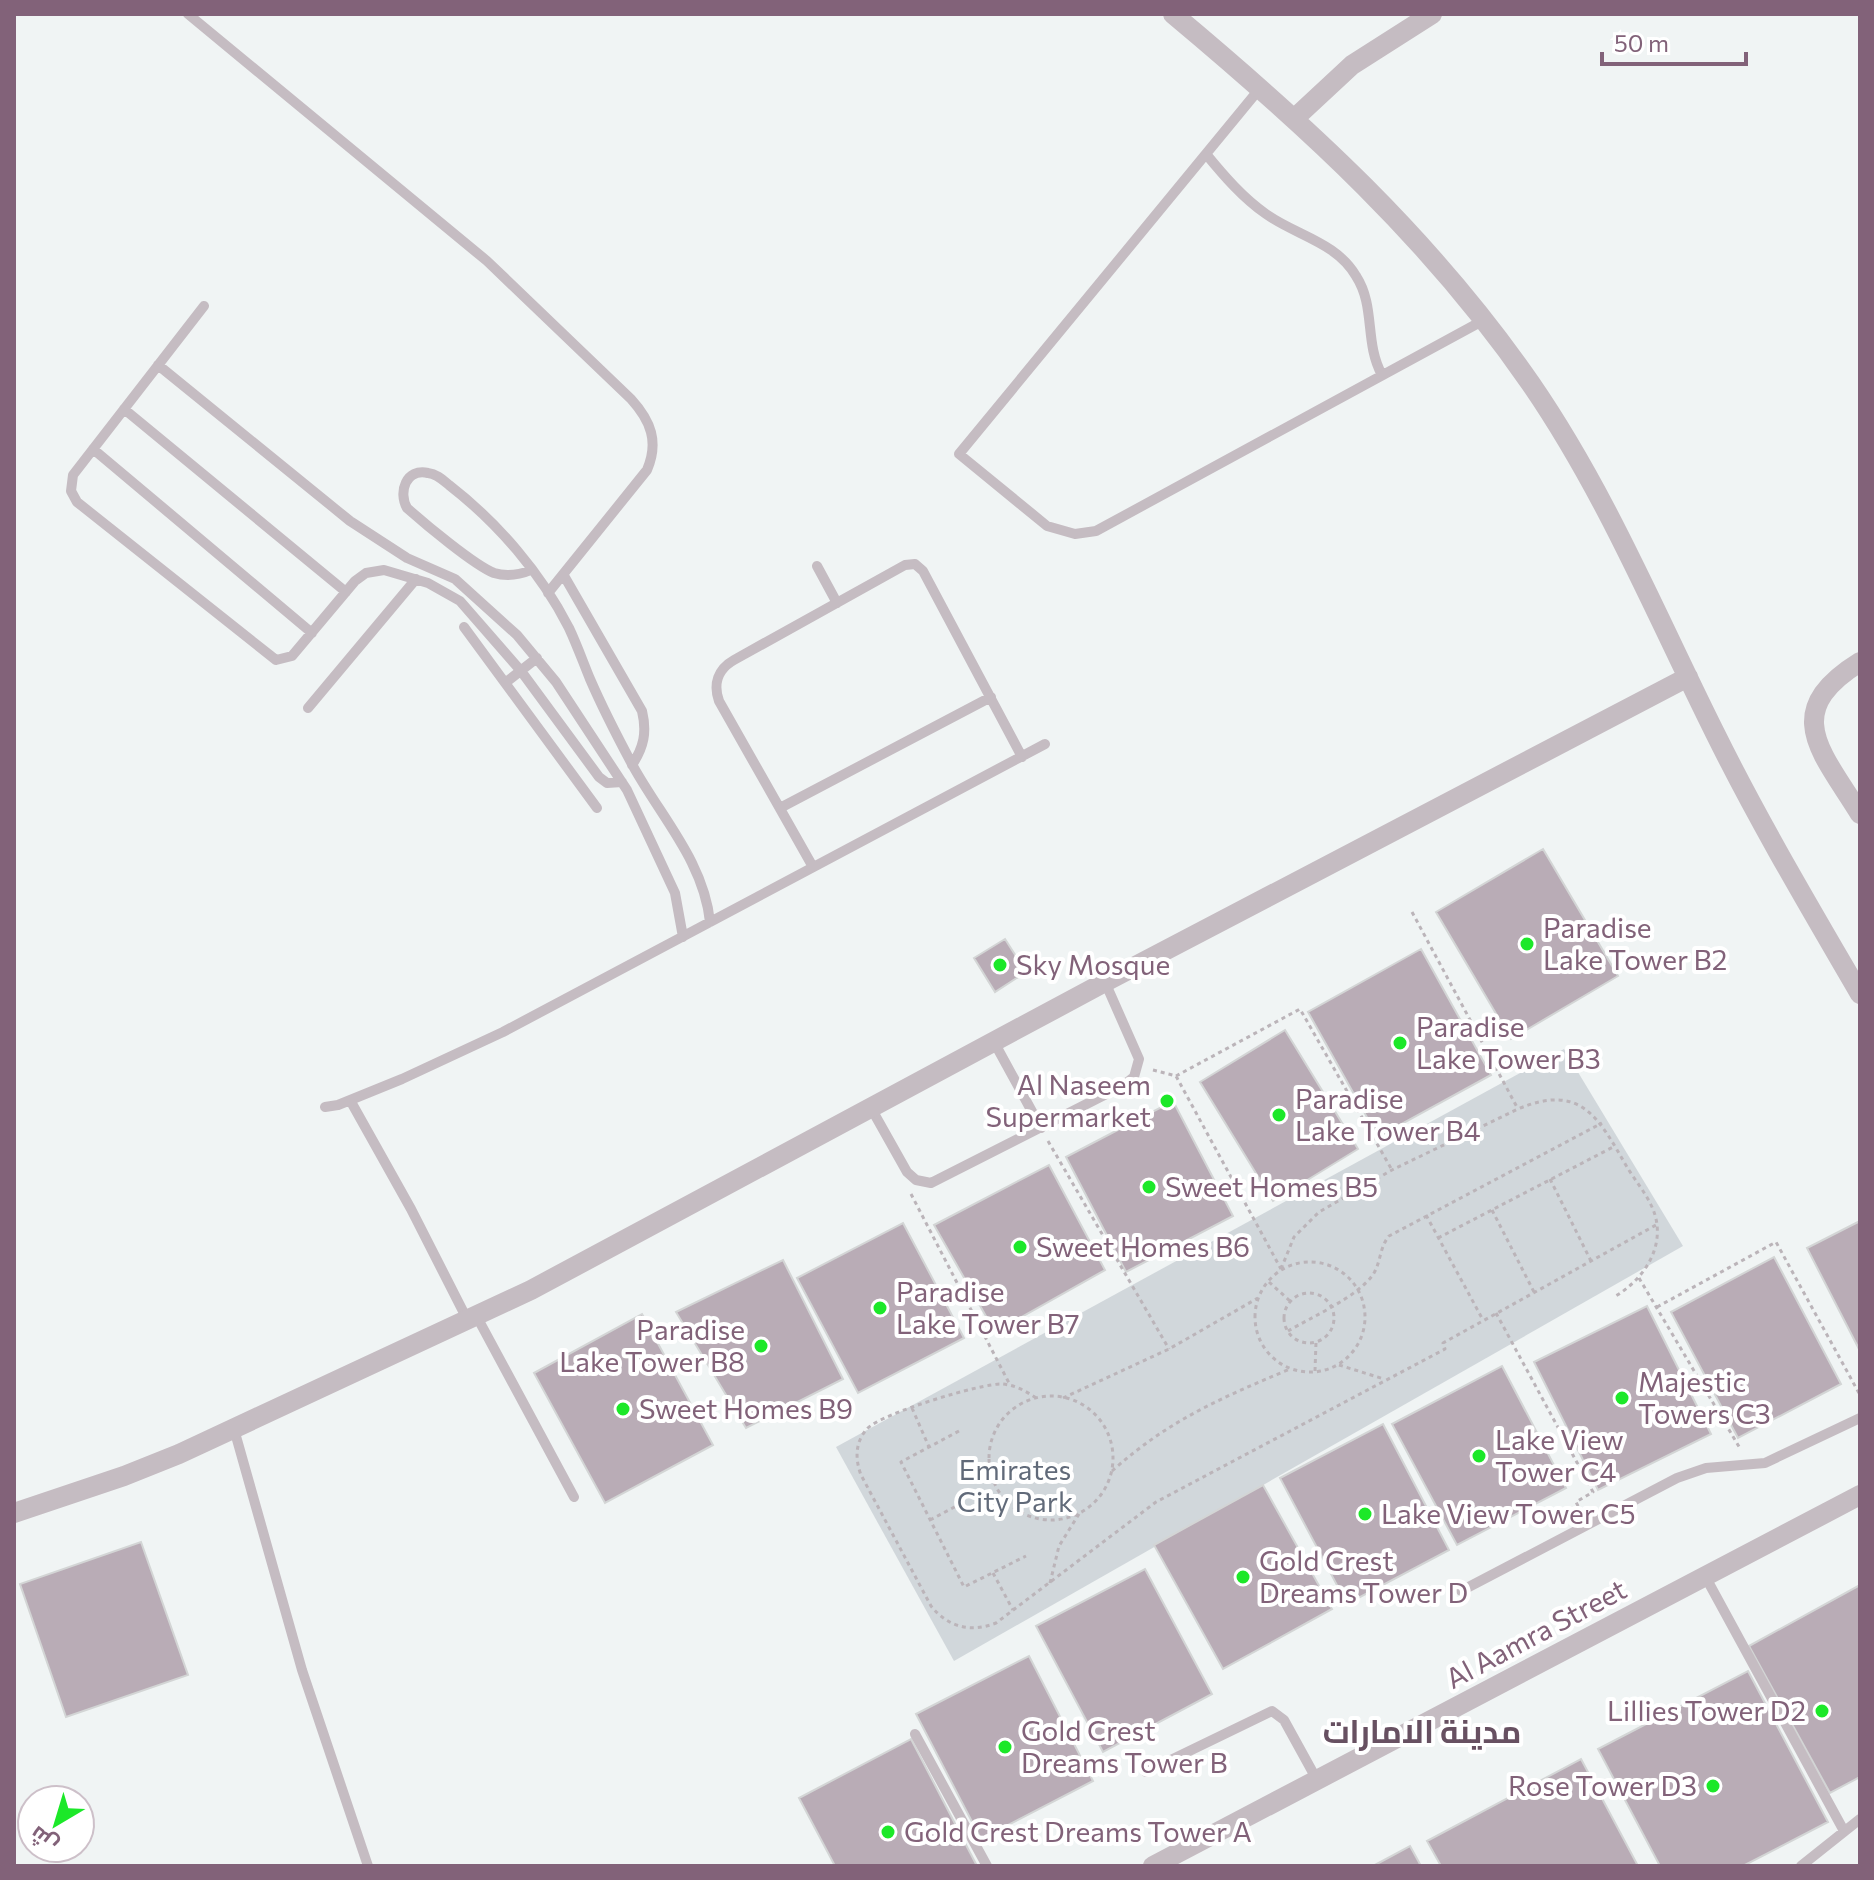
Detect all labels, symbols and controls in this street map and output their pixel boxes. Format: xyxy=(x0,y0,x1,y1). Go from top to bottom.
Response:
scale bar xyxy=(1602,16,1746,66)
text: 50 m xyxy=(1614,28,1669,57)
place label: Paradise Lake Tower B2 xyxy=(1543,910,1727,976)
marker: Paradise Lake Tower B2 xyxy=(1518,935,1536,953)
place label: Sky Mosque xyxy=(1016,947,1170,981)
marker: Sky Mosque xyxy=(991,956,1009,974)
place label: Paradise Lake Tower B3 xyxy=(1416,1009,1601,1075)
marker: Paradise Lake Tower B3 xyxy=(1391,1034,1409,1052)
place label: Al Naseem Supermarket xyxy=(986,1067,1151,1133)
place label: Paradise Lake Tower B4 xyxy=(1295,1081,1481,1147)
marker: Al Naseem Supermarket xyxy=(1158,1092,1176,1110)
marker: Paradise Lake Tower B4 xyxy=(1270,1106,1288,1124)
place label: Sweet Homes B5 xyxy=(1165,1169,1378,1203)
marker: Sweet Homes B5 xyxy=(1140,1178,1158,1196)
place label: Sweet Homes B6 xyxy=(1036,1229,1250,1263)
marker: Sweet Homes B6 xyxy=(1011,1238,1029,1256)
place label: Paradise Lake Tower B7 xyxy=(896,1274,1079,1340)
marker: Paradise Lake Tower B7 xyxy=(871,1299,889,1317)
place label: Paradise Lake Tower B8 xyxy=(559,1312,745,1378)
marker: Paradise Lake Tower B8 xyxy=(752,1337,770,1355)
place label: Majestic Towers C3 xyxy=(1638,1364,1771,1430)
marker: Majestic Towers C3 xyxy=(1613,1389,1631,1407)
place label: Sweet Homes B9 xyxy=(639,1391,853,1425)
marker: Sweet Homes B9 xyxy=(614,1400,632,1418)
place label: Lake View Tower C4 xyxy=(1495,1422,1624,1488)
marker: Lake View Tower C4 xyxy=(1470,1447,1488,1465)
park label: Emirates City Park xyxy=(957,1452,1073,1518)
place label: Lake View Tower C5 xyxy=(1381,1496,1635,1530)
marker: Lake View Tower C5 xyxy=(1356,1505,1374,1523)
place label: Gold Crest Dreams Tower D xyxy=(1259,1543,1468,1609)
marker: Gold Crest Dreams Tower D xyxy=(1234,1568,1252,1586)
street label: Al Aamra Street xyxy=(1439,1571,1632,1695)
place label: Lillies Tower D2 xyxy=(1607,1693,1806,1727)
marker: Lillies Tower D2 xyxy=(1813,1702,1831,1720)
district label: مدينة الامارات xyxy=(1323,1710,1521,1751)
place label: Gold Crest Dreams Tower B xyxy=(1021,1713,1228,1779)
marker: Gold Crest Dreams Tower B xyxy=(996,1738,1014,1756)
place label: Rose Tower D3 xyxy=(1508,1768,1697,1802)
marker: Rose Tower D3 xyxy=(1704,1777,1722,1795)
north arrow xyxy=(16,1784,96,1864)
place label: Gold Crest Dreams Tower A xyxy=(904,1814,1252,1848)
text: ش xyxy=(24,1820,63,1859)
marker: Gold Crest Dreams Tower A xyxy=(879,1823,897,1841)

